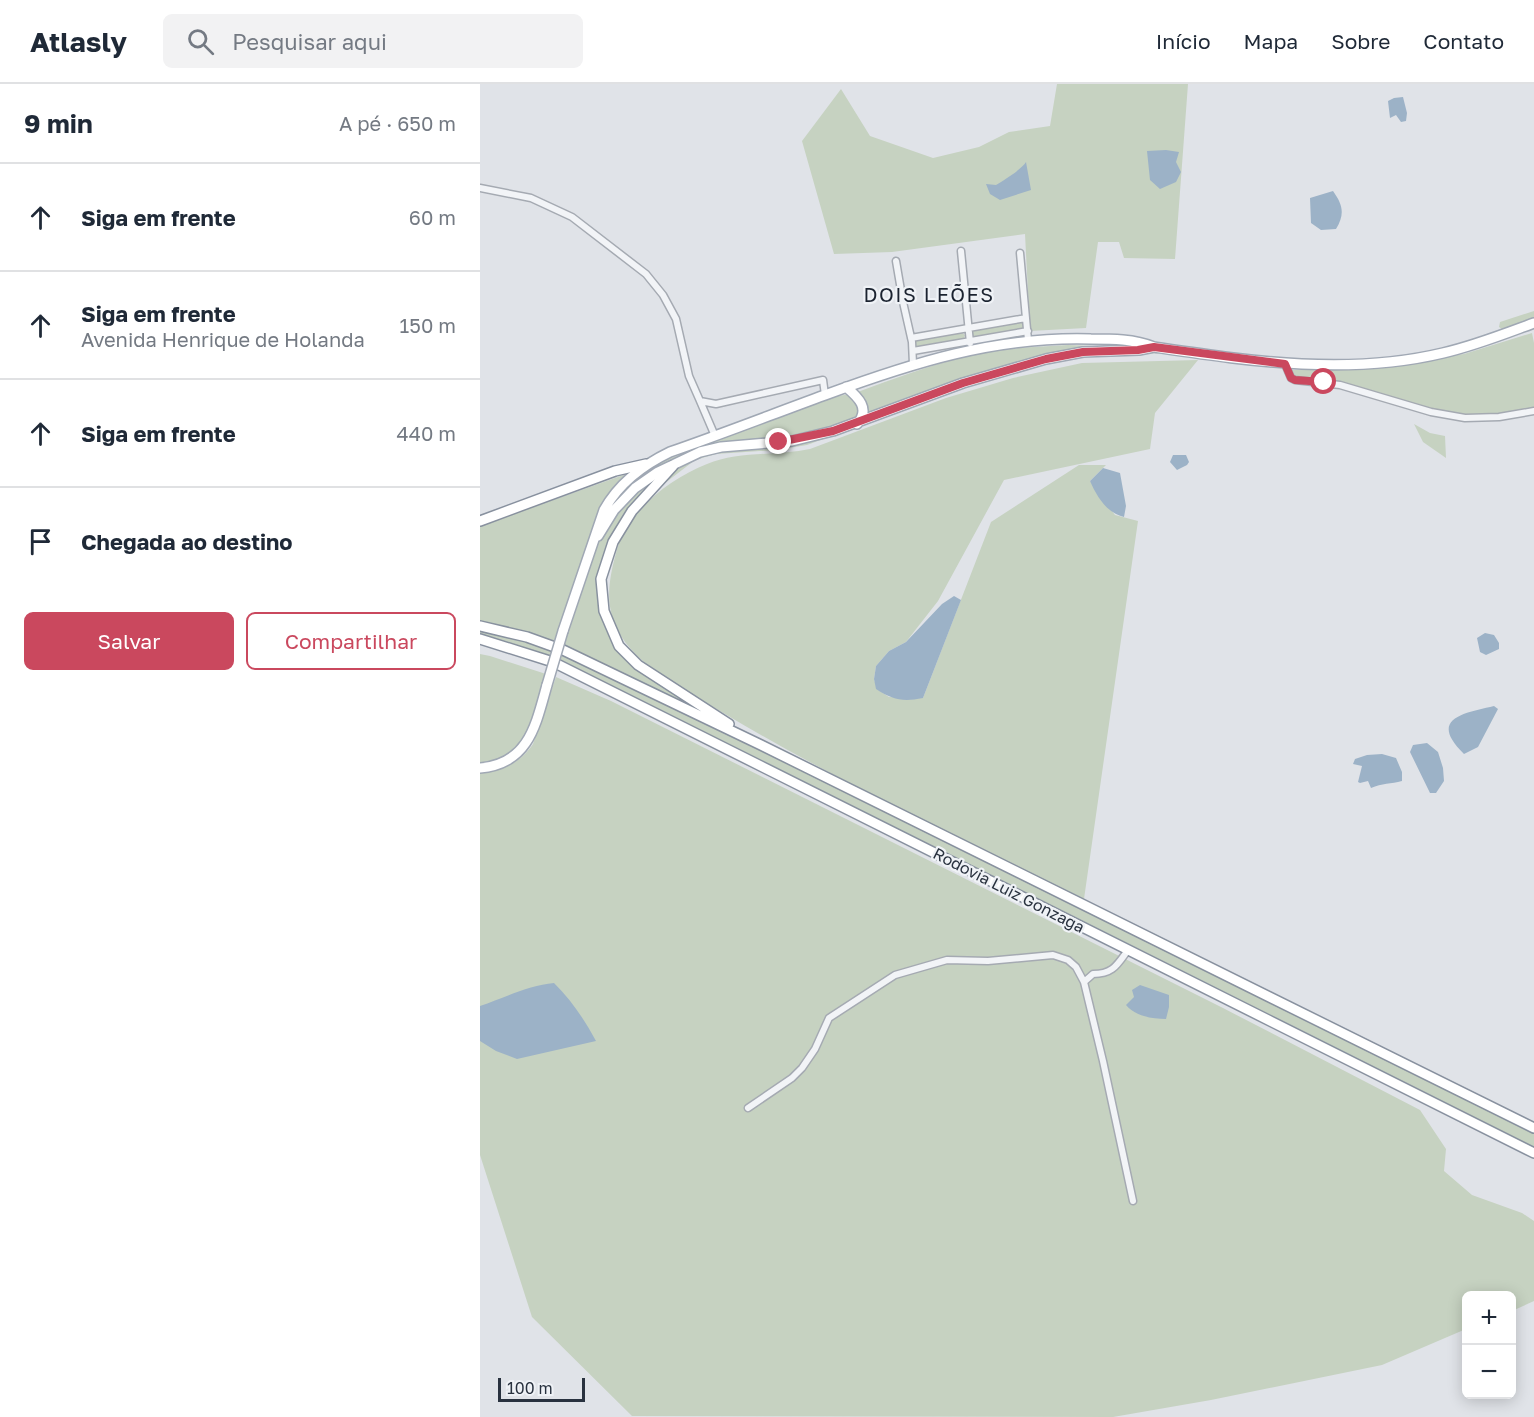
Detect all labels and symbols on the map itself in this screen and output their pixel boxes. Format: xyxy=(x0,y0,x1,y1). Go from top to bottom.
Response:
district label: DOIS LEÕES xyxy=(863,282,995,306)
route start xyxy=(1310,368,1336,394)
route end xyxy=(765,428,791,454)
street label: Rodovia Luiz Gonzaga xyxy=(930,843,1088,937)
scale bar xyxy=(498,1375,585,1402)

